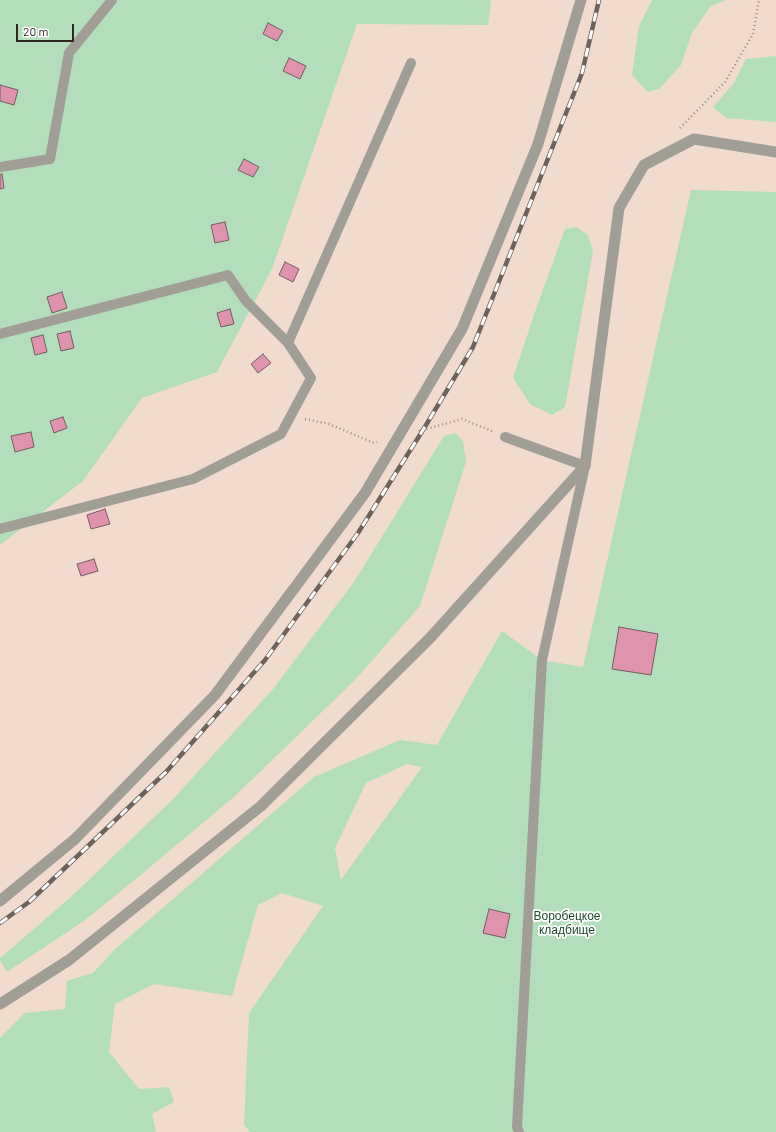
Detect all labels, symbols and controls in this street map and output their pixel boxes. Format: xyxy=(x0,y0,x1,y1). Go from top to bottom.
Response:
scale bar xyxy=(18,16,76,42)
text: 20 m xyxy=(23,24,49,38)
park label: Воробецкое кладбище xyxy=(533,909,601,937)

